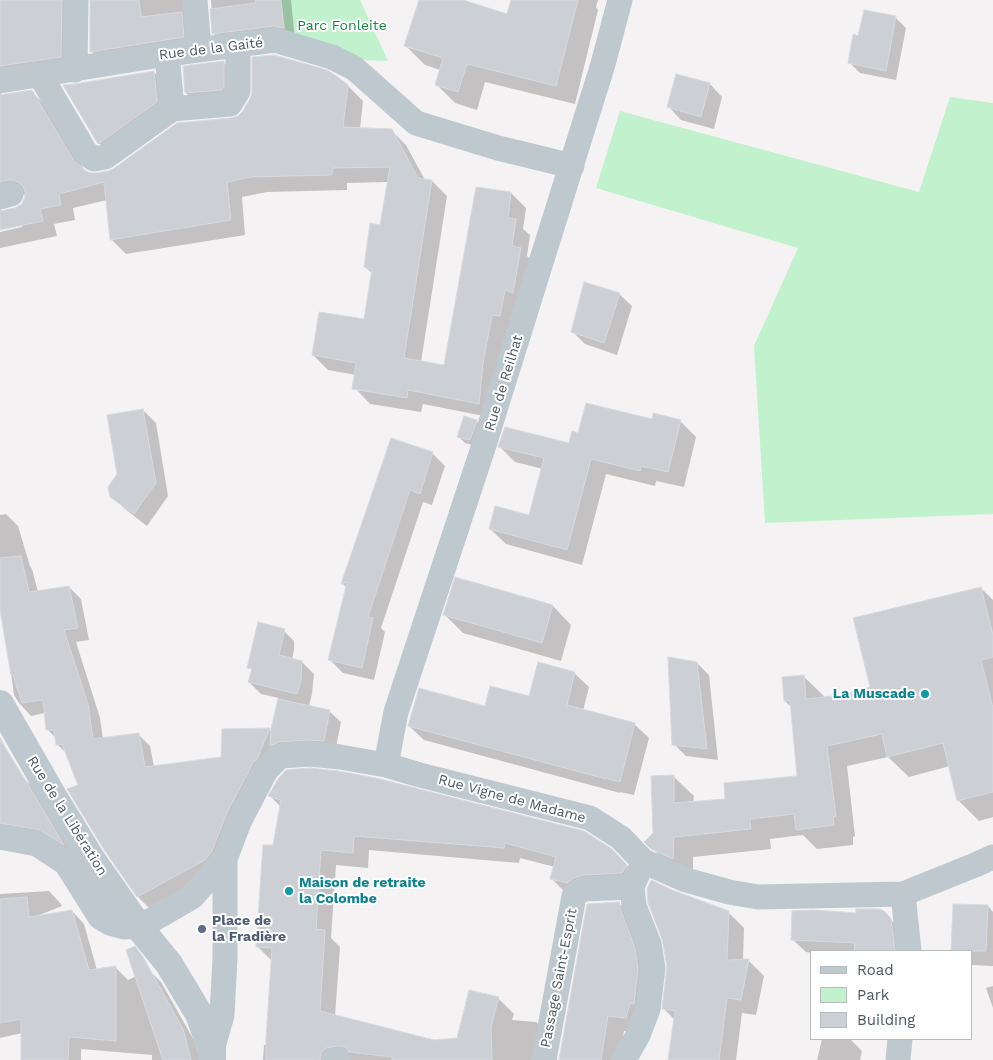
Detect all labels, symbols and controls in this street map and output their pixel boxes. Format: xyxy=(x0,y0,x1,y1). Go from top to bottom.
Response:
park label: Parc Fonleite xyxy=(297,18,387,34)
street label: Rue de la Gaité xyxy=(158,34,264,64)
street label: Rue de Reilhat xyxy=(481,333,527,433)
place label: La Muscade xyxy=(833,686,915,702)
marker: La Muscade xyxy=(919,688,931,700)
street label: Rue de la Libération xyxy=(23,753,111,879)
street label: Rue Vigne de Madame xyxy=(436,771,588,827)
place label: Maison de retraite la Colombe xyxy=(299,875,426,908)
marker: Maison de retraite la Colombe xyxy=(283,885,295,897)
street label: Passage Saint-Esprit xyxy=(537,907,581,1049)
place label: Place de la Fradière xyxy=(212,913,286,946)
marker: Place de la Fradière xyxy=(196,923,208,935)
legend xyxy=(810,950,973,1040)
text: Road xyxy=(857,961,894,979)
text: Park xyxy=(857,986,889,1004)
text: Building xyxy=(857,1011,915,1029)

